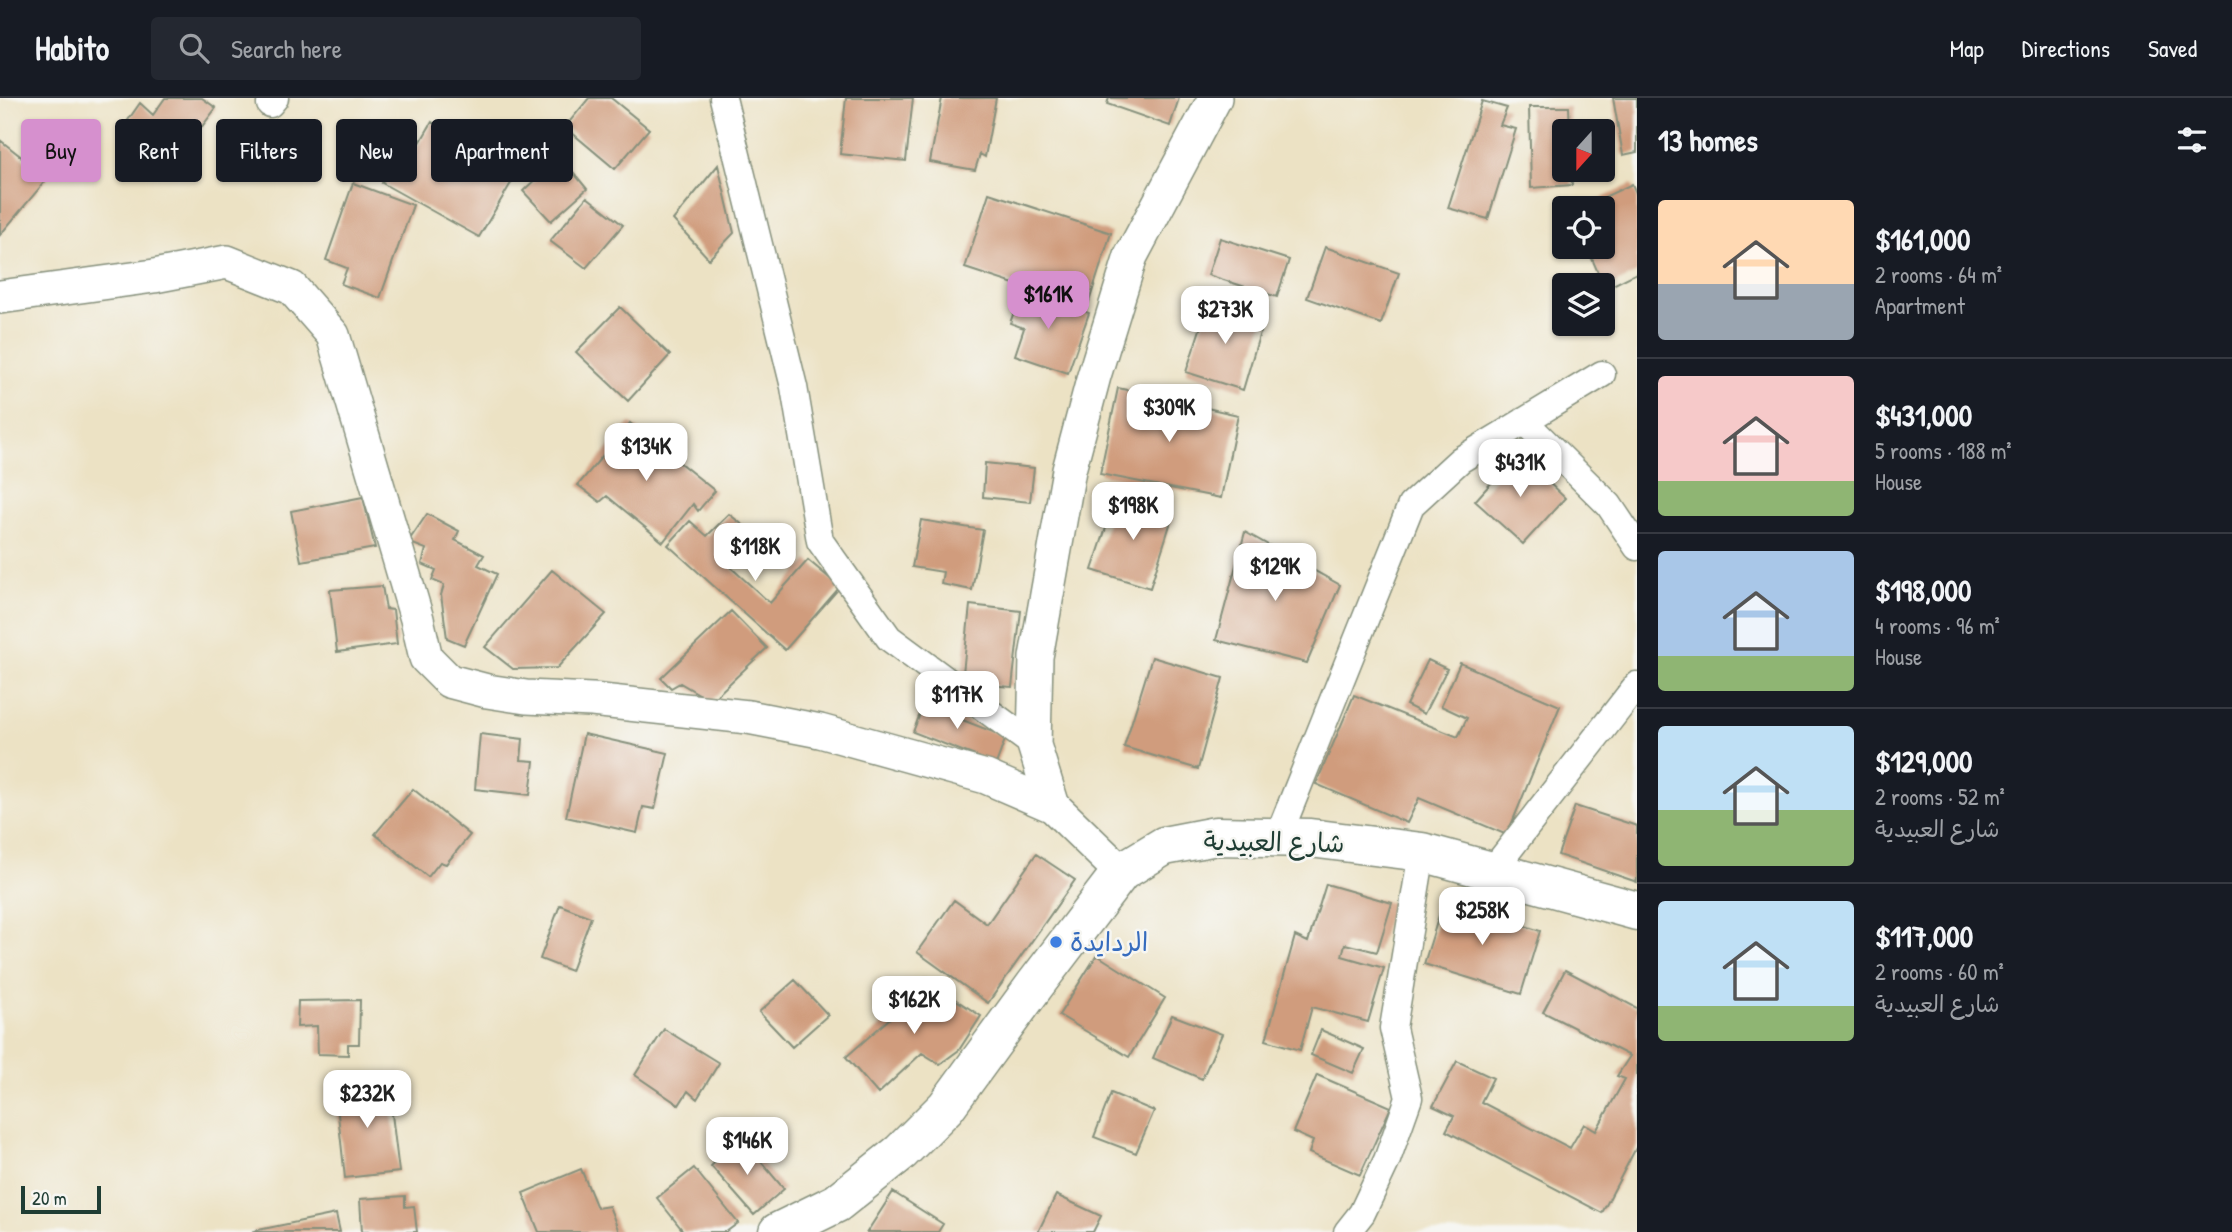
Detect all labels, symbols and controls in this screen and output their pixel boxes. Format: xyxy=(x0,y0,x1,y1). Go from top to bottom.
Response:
search box xyxy=(151,17,641,80)
text: Habito xyxy=(35,26,109,70)
icon: search xyxy=(175,29,213,67)
text: Search here xyxy=(231,31,342,66)
text: Map xyxy=(1950,32,1984,64)
text: Directions xyxy=(2022,32,2110,64)
text: Saved xyxy=(2148,32,2197,64)
chip: Buy xyxy=(21,119,101,182)
chip: Rent xyxy=(115,119,202,182)
chip: Filters xyxy=(216,119,322,182)
chip: New xyxy=(336,119,417,182)
chip: Apartment xyxy=(431,119,573,182)
north arrow xyxy=(1552,119,1615,182)
map controls xyxy=(1552,119,1615,336)
text: 13 homes xyxy=(1658,120,1758,160)
icon: filters xyxy=(2173,121,2211,159)
button: locate xyxy=(1552,196,1615,259)
text: $161,000 xyxy=(1875,219,1970,259)
icon: home xyxy=(1714,228,1798,312)
text: 2 rooms · 64 m² xyxy=(1875,259,2002,290)
pin: $161K xyxy=(999,272,1097,331)
button: layers xyxy=(1552,273,1615,336)
text: $161K xyxy=(1023,278,1073,309)
pin: $273K xyxy=(1176,286,1274,346)
text: Apartment xyxy=(1875,290,1965,321)
text: $273K xyxy=(1197,293,1253,324)
pin: $309K xyxy=(1120,384,1218,444)
text: $309K xyxy=(1143,391,1195,422)
text: $431,000 xyxy=(1875,395,1972,435)
icon: home xyxy=(1714,404,1798,488)
pin: $134K xyxy=(597,424,695,483)
text: $134K xyxy=(621,430,671,461)
text: 5 rooms · 188 m² xyxy=(1875,435,2012,466)
pin: $431K xyxy=(1471,440,1569,499)
text: $431K xyxy=(1495,446,1545,477)
text: House xyxy=(1875,466,1922,497)
pin: $198K xyxy=(1084,482,1182,542)
text: $198K xyxy=(1108,489,1158,520)
pin: $118K xyxy=(706,524,804,583)
text: $118K xyxy=(730,530,780,561)
pin: $129K xyxy=(1226,544,1324,603)
text: $129K xyxy=(1249,550,1301,581)
text: $198,000 xyxy=(1875,570,1971,610)
icon: home xyxy=(1714,579,1798,663)
text: 4 rooms · 96 m² xyxy=(1875,610,2000,641)
text: House xyxy=(1875,641,1922,672)
pin: $117K xyxy=(908,672,1006,731)
text: $117K xyxy=(931,678,983,709)
text: $129,000 xyxy=(1875,741,1973,781)
icon: home xyxy=(1714,754,1798,838)
text: 2 rooms · 52 m² xyxy=(1875,781,2005,812)
text: شارع العبيدية xyxy=(1875,813,2000,844)
street label: شارع العبيدية xyxy=(1203,823,1345,861)
pin: $258K xyxy=(1433,888,1531,947)
text: $258K xyxy=(1455,894,1509,925)
text: $117,000 xyxy=(1875,916,1973,956)
place label: الردايدة xyxy=(1070,924,1148,959)
icon: home xyxy=(1714,929,1798,1013)
marker: الردايدة xyxy=(1048,934,1064,950)
text: 2 rooms · 60 m² xyxy=(1875,956,2004,987)
pin: $162K xyxy=(865,976,963,1036)
text: $162K xyxy=(888,983,940,1014)
text: شارع العبيدية xyxy=(1875,988,2000,1019)
pin: $232K xyxy=(318,1070,416,1130)
text: $232K xyxy=(339,1077,395,1108)
pin: $146K xyxy=(698,1118,796,1177)
text: $146K xyxy=(722,1124,772,1155)
scale bar xyxy=(21,1183,102,1215)
text: 20 m xyxy=(32,1185,67,1211)

